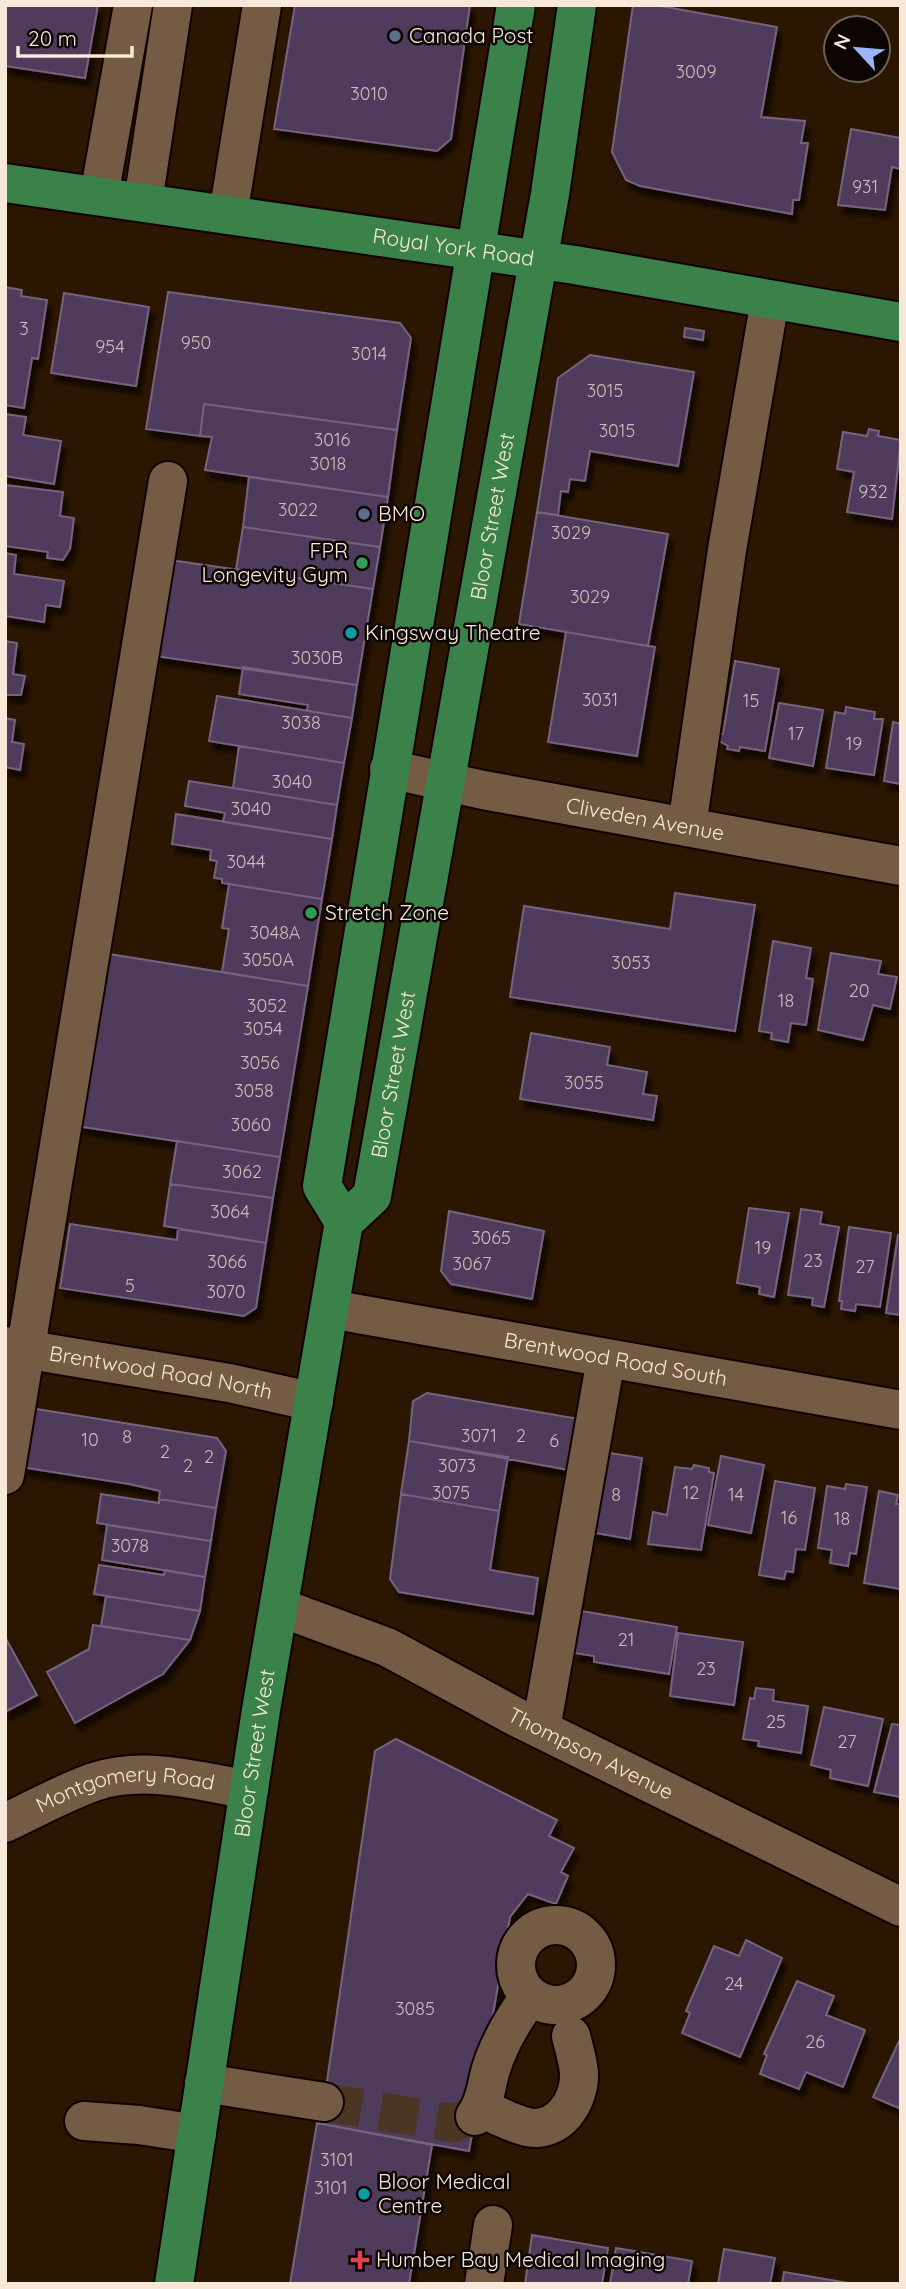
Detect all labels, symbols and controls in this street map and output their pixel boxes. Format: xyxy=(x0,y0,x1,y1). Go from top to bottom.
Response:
scale bar xyxy=(18,14,131,58)
north arrow xyxy=(822,14,892,84)
place label: Canada Post xyxy=(409,22,533,48)
text: 20 m xyxy=(28,25,77,51)
marker: Canada Post xyxy=(387,28,403,44)
text: N xyxy=(828,30,856,53)
house number: 3009 xyxy=(676,60,716,83)
house number: 3010 xyxy=(350,82,388,105)
house number: 931 xyxy=(852,175,878,198)
street label: Royal York Road xyxy=(371,222,536,271)
house number: 3 xyxy=(19,317,29,340)
house number: 950 xyxy=(181,331,211,354)
house number: 954 xyxy=(95,335,125,358)
house number: 3014 xyxy=(351,342,387,365)
house number: 3015 xyxy=(587,379,623,402)
house number: 3015 xyxy=(599,419,635,442)
house number: 3016 xyxy=(314,428,351,451)
street label: Bloor Street West xyxy=(464,431,519,602)
house number: 3018 xyxy=(310,452,346,475)
house number: 932 xyxy=(858,480,888,503)
house number: 3022 xyxy=(278,498,318,521)
place label: BMO xyxy=(378,500,425,526)
marker: BMO xyxy=(356,506,372,522)
house number: 3029 xyxy=(551,521,591,544)
place label: FPR Longevity Gym xyxy=(202,537,348,587)
marker: FPR Longevity Gym xyxy=(354,555,370,571)
house number: 3029 xyxy=(570,585,610,608)
place label: Kingsway Theatre xyxy=(365,619,541,645)
marker: Kingsway Theatre xyxy=(343,625,359,641)
house number: 3030B xyxy=(291,646,343,669)
house number: 3031 xyxy=(582,688,618,711)
house number: 15 xyxy=(743,689,759,712)
house number: 3038 xyxy=(281,711,321,734)
house number: 17 xyxy=(788,722,804,745)
house number: 19 xyxy=(846,732,862,755)
house number: 3040 xyxy=(272,770,312,793)
street label: Cliveden Avenue xyxy=(564,791,726,846)
house number: 3040 xyxy=(231,797,271,820)
house number: 3044 xyxy=(226,850,266,873)
place label: Stretch Zone xyxy=(325,899,449,925)
marker: Stretch Zone xyxy=(303,905,319,921)
house number: 3048A xyxy=(250,921,301,944)
house number: 3050A xyxy=(242,948,294,971)
house number: 3053 xyxy=(611,951,651,974)
house number: 20 xyxy=(849,979,869,1002)
street label: Bloor Street West xyxy=(365,989,420,1160)
house number: 18 xyxy=(778,989,794,1012)
house number: 3052 xyxy=(247,994,287,1017)
house number: 3054 xyxy=(243,1017,283,1040)
house number: 3056 xyxy=(240,1051,280,1074)
house number: 3055 xyxy=(564,1071,604,1094)
house number: 3058 xyxy=(234,1079,274,1102)
house number: 3060 xyxy=(231,1113,271,1136)
house number: 3062 xyxy=(222,1160,262,1183)
house number: 3064 xyxy=(210,1200,250,1223)
house number: 3065 xyxy=(471,1226,511,1249)
house number: 19 xyxy=(755,1236,771,1259)
house number: 23 xyxy=(803,1249,823,1272)
house number: 3066 xyxy=(207,1250,247,1273)
house number: 3067 xyxy=(452,1252,492,1275)
house number: 27 xyxy=(856,1255,874,1278)
house number: 5 xyxy=(125,1274,135,1297)
house number: 3070 xyxy=(206,1280,246,1303)
street label: Brentwood Road South xyxy=(502,1326,729,1391)
street label: Brentwood Road North xyxy=(47,1340,275,1404)
house number: 3071 xyxy=(461,1424,497,1447)
house number: 2 xyxy=(516,1424,526,1447)
house number: 8 xyxy=(122,1425,132,1448)
house number: 10 xyxy=(81,1428,99,1451)
house number: 6 xyxy=(549,1429,559,1452)
house number: 2 xyxy=(160,1440,170,1463)
house number: 2 xyxy=(204,1445,214,1468)
house number: 2 xyxy=(183,1454,193,1477)
house number: 3073 xyxy=(438,1454,476,1477)
house number: 3075 xyxy=(432,1481,470,1504)
house number: 12 xyxy=(683,1481,699,1504)
house number: 8 xyxy=(611,1483,621,1506)
house number: 14 xyxy=(728,1483,744,1506)
house number: 16 xyxy=(781,1506,797,1529)
house number: 18 xyxy=(834,1507,850,1530)
house number: 3078 xyxy=(111,1534,149,1557)
house number: 21 xyxy=(618,1628,634,1651)
house number: 23 xyxy=(696,1657,716,1680)
street label: Bloor Street West xyxy=(228,1667,280,1839)
street label: Thompson Avenue xyxy=(504,1701,678,1805)
house number: 25 xyxy=(766,1710,786,1733)
house number: 27 xyxy=(838,1730,856,1753)
street label: Montgomery Road xyxy=(31,1760,217,1818)
house number: 24 xyxy=(724,1972,744,1995)
house number: 3085 xyxy=(395,1997,435,2020)
house number: 26 xyxy=(805,2030,825,2053)
house number: 3101 xyxy=(320,2148,354,2171)
place label: Bloor Medical Centre xyxy=(378,2168,510,2218)
house number: 3101 xyxy=(314,2176,348,2199)
marker: Bloor Medical Centre xyxy=(356,2186,372,2202)
place label: Humber Bay Medical Imaging xyxy=(376,2246,665,2272)
marker: Humber Bay Medical Imaging xyxy=(350,2250,370,2270)

